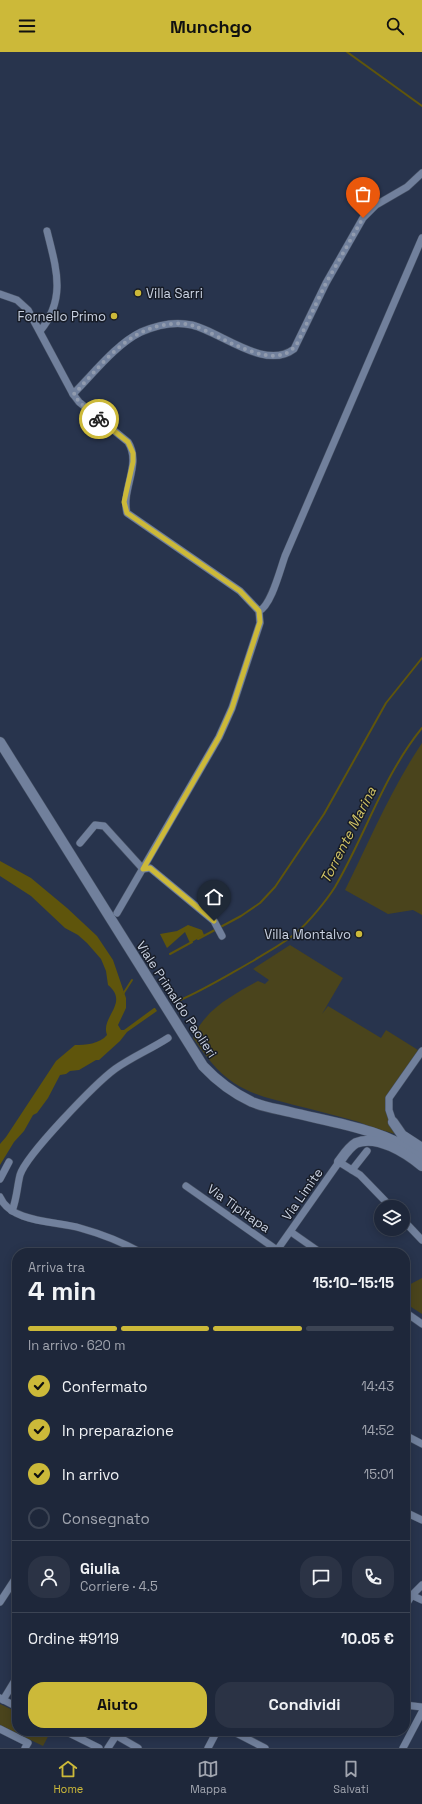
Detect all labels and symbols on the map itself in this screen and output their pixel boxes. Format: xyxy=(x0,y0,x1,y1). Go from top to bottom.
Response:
pin xyxy=(346,177,380,218)
place label: Villa Sarri xyxy=(146,285,203,302)
marker: Villa Sarri xyxy=(133,288,143,298)
place label: Fornello Primo xyxy=(18,308,106,325)
marker: Fornello Primo xyxy=(109,311,119,321)
courier xyxy=(79,399,119,439)
water label: Torrente Marina xyxy=(316,783,381,886)
pin xyxy=(197,880,231,921)
place label: Villa Montalvo xyxy=(264,926,351,943)
marker: Villa Montalvo xyxy=(354,929,364,939)
street label: Viale Primaldo Paolieri xyxy=(133,938,221,1061)
street label: Via Limite xyxy=(278,1165,327,1224)
street label: Via Tipitapa xyxy=(204,1180,274,1237)

